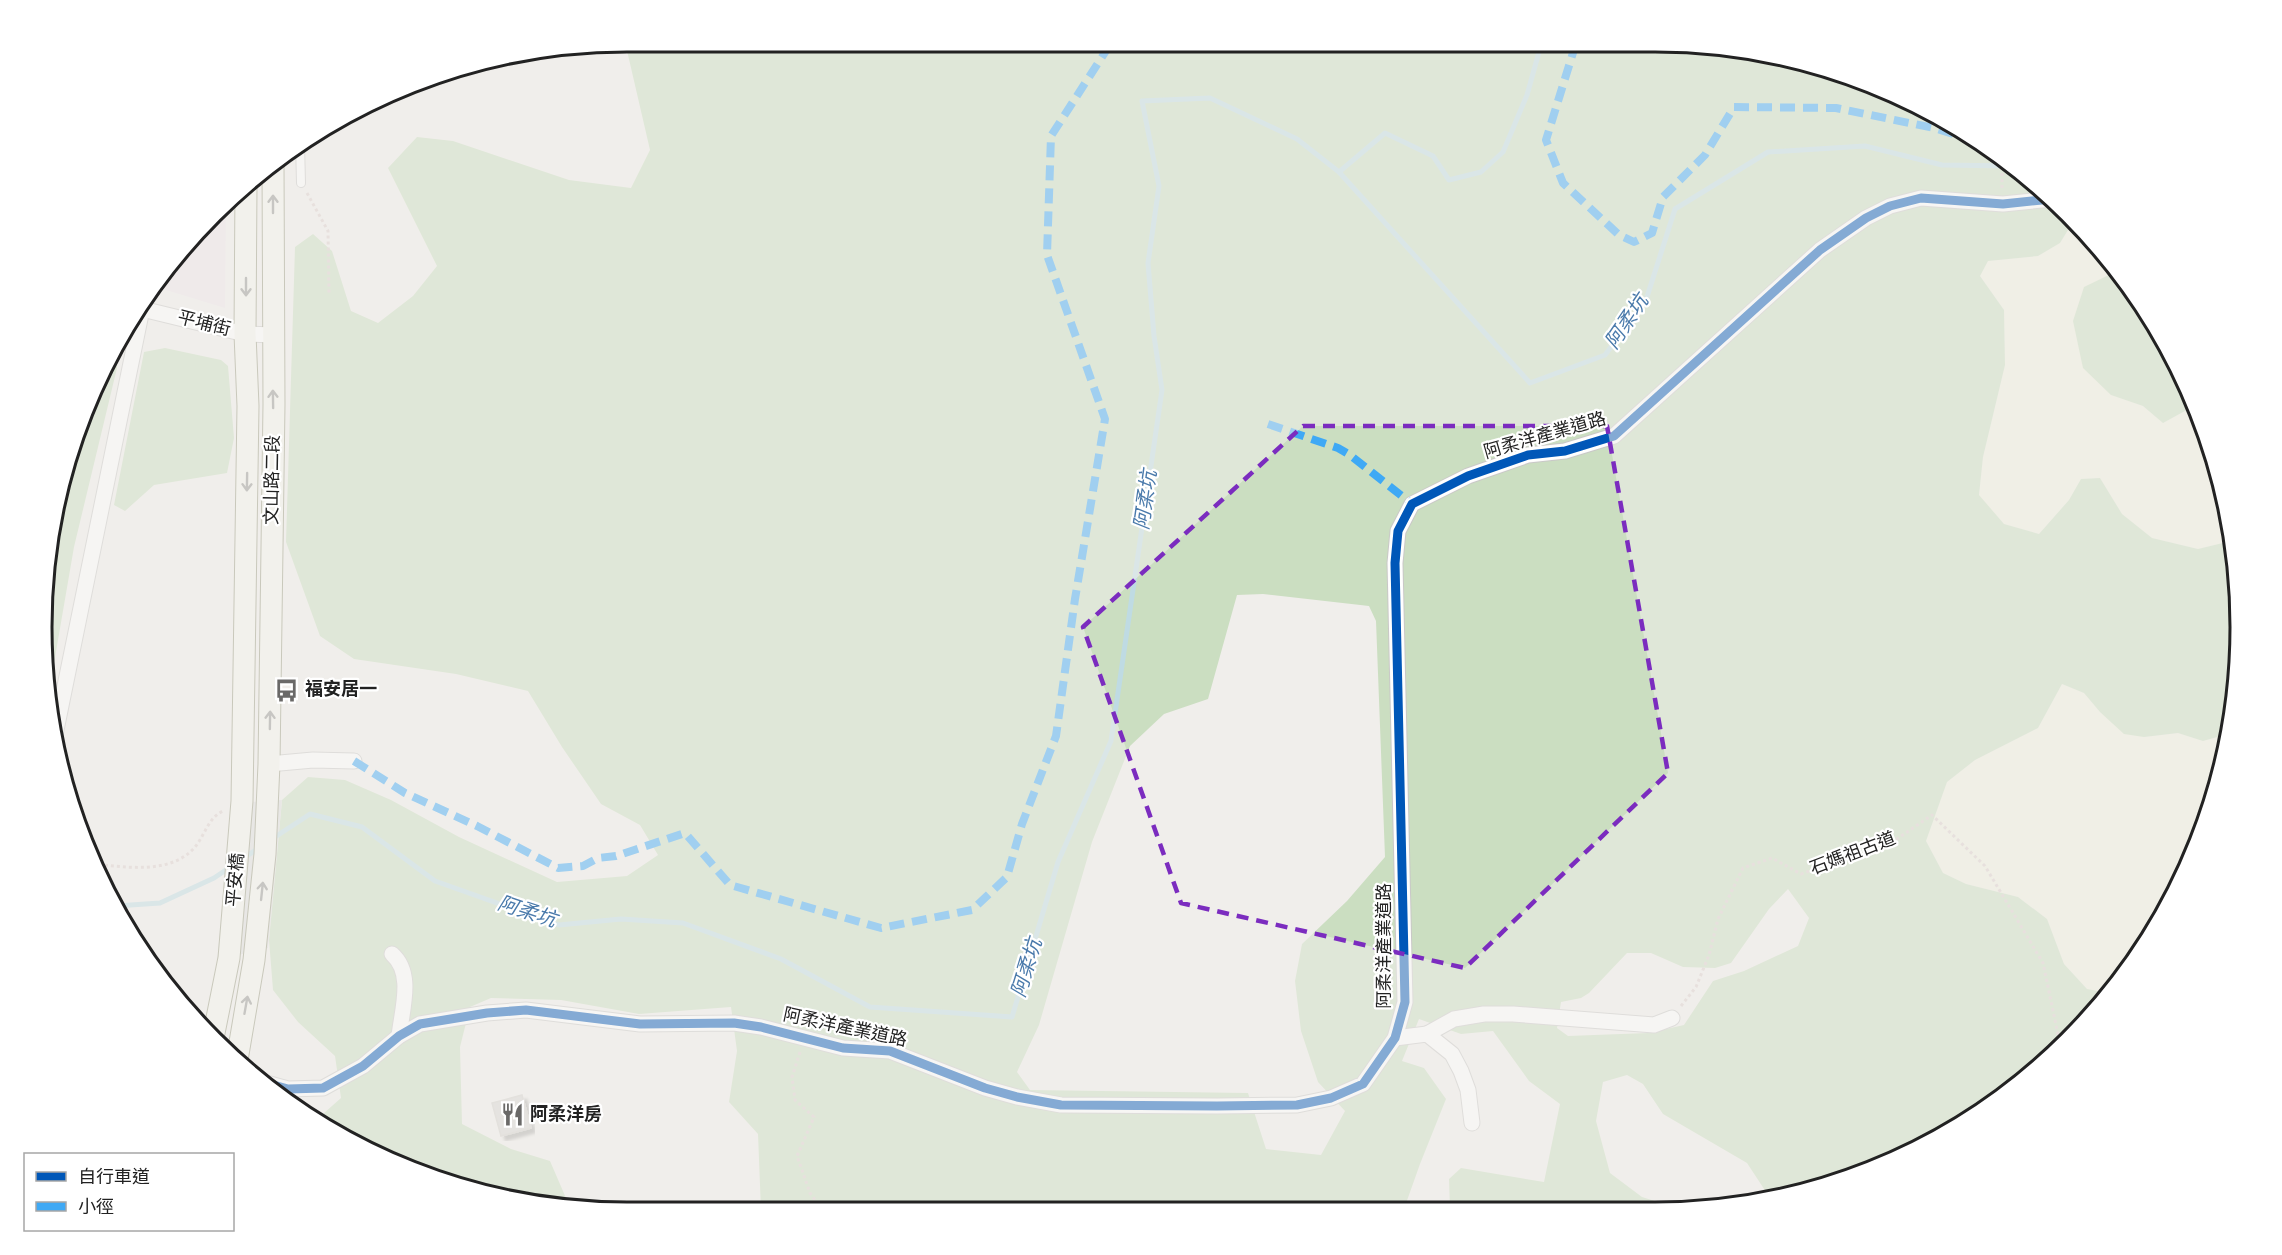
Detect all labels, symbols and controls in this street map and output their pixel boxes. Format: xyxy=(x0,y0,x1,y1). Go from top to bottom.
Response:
one-way arrow xyxy=(267,194,279,214)
one-way arrow xyxy=(240,276,252,296)
water label: 阿柔坑 xyxy=(1601,288,1654,352)
street label: 平埔街 xyxy=(176,307,233,339)
one-way arrow xyxy=(268,389,279,409)
street label: 阿柔洋產業道路 xyxy=(1481,408,1608,462)
street label: 文山路二段 xyxy=(261,435,283,525)
water label: 阿柔坑 xyxy=(1131,466,1160,531)
one-way arrow xyxy=(241,471,253,491)
bus stop icon: 福安居一 xyxy=(274,677,300,703)
place label: 福安居一 xyxy=(305,679,377,699)
one-way arrow xyxy=(264,710,275,730)
street label: 石媽祖古道 xyxy=(1807,828,1898,879)
street label: 平安橋 xyxy=(223,852,247,908)
one-way arrow xyxy=(256,882,267,902)
street label: 阿柔洋產業道路 xyxy=(1374,883,1394,1009)
water label: 阿柔坑 xyxy=(495,892,562,932)
water label: 阿柔坑 xyxy=(1008,933,1046,1000)
one-way arrow xyxy=(241,995,252,1015)
street label: 阿柔洋產業道路 xyxy=(782,1004,909,1050)
restaurant icon: 阿柔洋房 xyxy=(499,1102,525,1128)
place label: 阿柔洋房 xyxy=(530,1104,602,1124)
legend xyxy=(24,1153,234,1231)
text: 自行車道 xyxy=(78,1167,150,1187)
text: 小徑 xyxy=(78,1197,114,1217)

